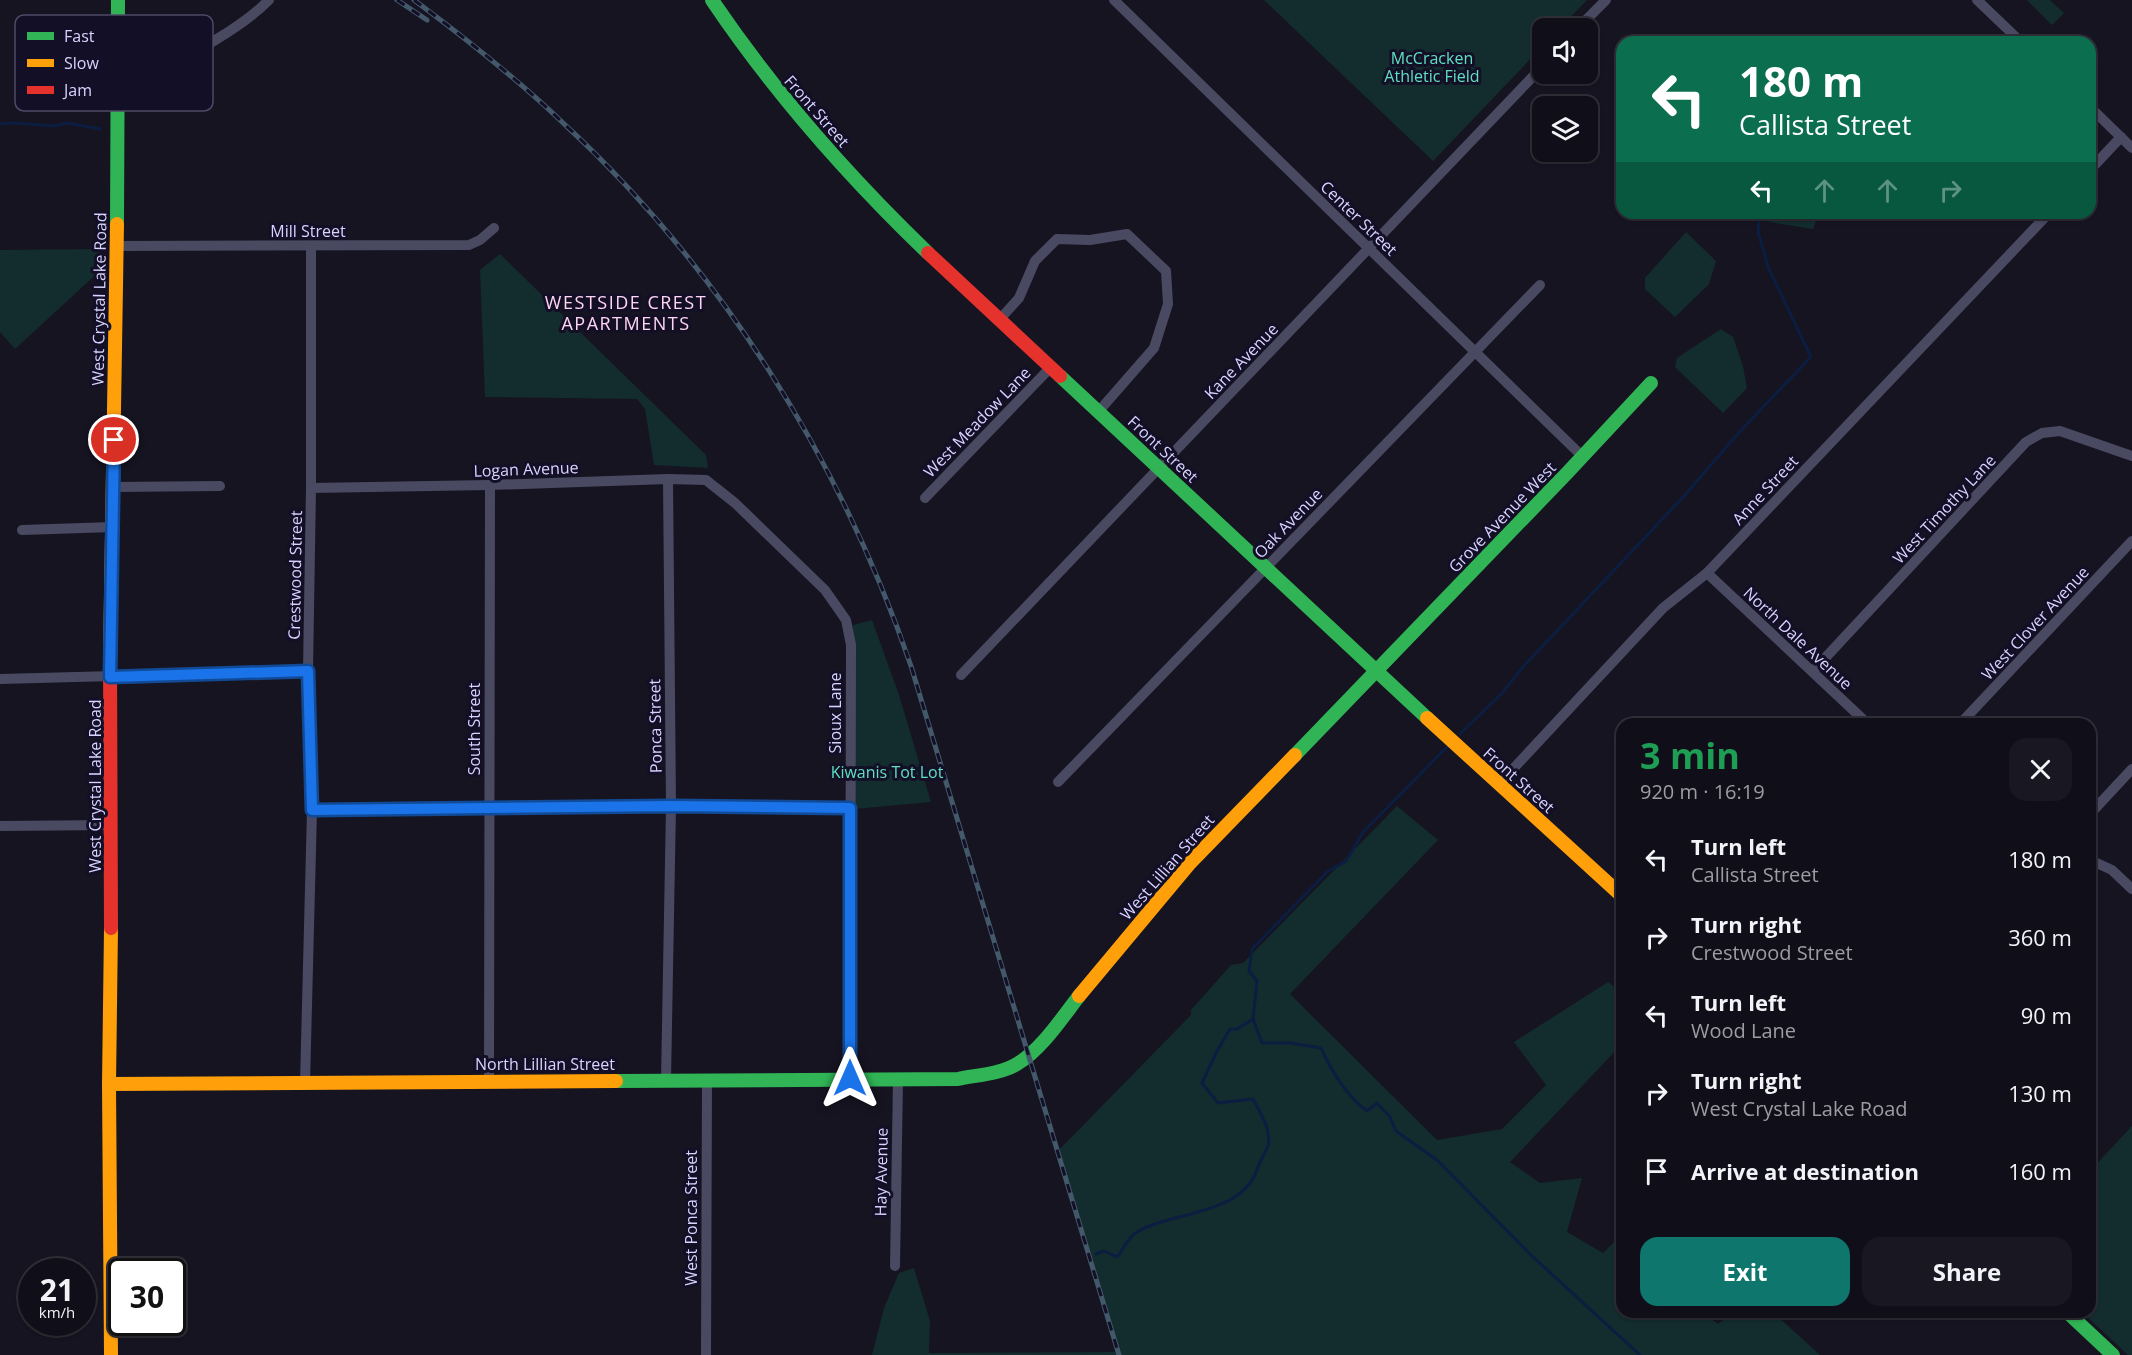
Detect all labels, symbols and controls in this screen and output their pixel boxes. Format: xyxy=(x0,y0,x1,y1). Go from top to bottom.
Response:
legend xyxy=(15,15,213,111)
map controls xyxy=(1532,18,1598,162)
button: sound xyxy=(1532,18,1598,84)
text: Fast xyxy=(64,25,95,47)
park label: McCracken Athletic Field xyxy=(1384,47,1480,87)
text: Slow xyxy=(64,52,99,74)
text: 180 m xyxy=(1739,52,1863,109)
icon: left xyxy=(1640,60,1718,138)
street label: Front Street xyxy=(780,70,855,152)
text: Jam xyxy=(62,79,92,101)
button: layers xyxy=(1532,96,1598,162)
text: Callista Street xyxy=(1739,106,1911,143)
icon: left xyxy=(1745,174,1778,207)
icon: ahead xyxy=(1808,174,1841,207)
icon: ahead xyxy=(1871,174,1904,207)
icon: right xyxy=(1934,174,1967,207)
street label: Center Street xyxy=(1316,176,1402,260)
street label: West Crystal Lake Road xyxy=(86,212,112,386)
street label: Mill Street xyxy=(270,220,346,242)
district label: WESTSIDE CREST APARTMENTS xyxy=(545,290,707,335)
street label: Kane Avenue xyxy=(1199,318,1283,404)
street label: West Meadow Lane xyxy=(919,362,1035,482)
street label: Front Street xyxy=(1123,411,1203,488)
pin xyxy=(88,414,139,465)
icon: arrive xyxy=(97,423,130,456)
street label: West Timothy Lane xyxy=(1887,449,2001,569)
street label: Anne Street xyxy=(1727,450,1803,530)
street label: Logan Avenue xyxy=(473,456,579,482)
street label: Grove Avenue West xyxy=(1443,457,1561,577)
street label: Oak Avenue xyxy=(1249,483,1327,563)
street label: Crestwood Street xyxy=(283,510,307,640)
street label: West Clover Avenue xyxy=(1976,561,2094,685)
street label: North Dale Avenue xyxy=(1739,582,1857,694)
street label: Sioux Lane xyxy=(824,673,846,753)
street label: Ponca Street xyxy=(643,678,667,773)
street label: South Street xyxy=(463,682,485,775)
street label: West Crystal Lake Road xyxy=(84,699,106,873)
text: 3 min xyxy=(1640,731,1740,780)
button: close xyxy=(2009,738,2072,801)
street label: Front Street xyxy=(1479,742,1560,818)
park label: Kiwanis Tot Lot xyxy=(831,761,944,783)
text: 920 m · 16:19 xyxy=(1640,778,1765,805)
street label: West Lillian Street xyxy=(1115,809,1219,925)
text: Turn left xyxy=(1691,831,1786,861)
icon: left xyxy=(1640,843,1673,876)
text: 180 m xyxy=(2008,844,2072,874)
text: Callista Street xyxy=(1691,861,1819,888)
text: Turn right xyxy=(1691,909,1802,939)
icon: right xyxy=(1640,921,1673,954)
text: 360 m xyxy=(2008,922,2072,952)
text: Crestwood Street xyxy=(1691,939,1853,966)
text: Turn left xyxy=(1691,987,1786,1017)
icon: left xyxy=(1640,999,1673,1032)
text: 90 m xyxy=(2021,1000,2072,1030)
text: Wood Lane xyxy=(1691,1017,1796,1044)
position arrow xyxy=(818,1046,882,1110)
street label: North Lillian Street xyxy=(475,1053,615,1075)
text: Turn right xyxy=(1691,1065,1802,1095)
icon: right xyxy=(1640,1077,1673,1110)
text: 130 m xyxy=(2008,1078,2072,1108)
text: West Crystal Lake Road xyxy=(1691,1095,1908,1122)
street label: Hay Avenue xyxy=(869,1128,893,1216)
street label: West Ponca Street xyxy=(680,1150,702,1286)
icon: arrive xyxy=(1640,1155,1673,1188)
text: Arrive at destination xyxy=(1691,1156,1919,1186)
text: 160 m xyxy=(2008,1156,2072,1186)
button: Exit xyxy=(1640,1237,1850,1306)
button: Share xyxy=(1862,1237,2072,1306)
speed limit sign: 30 xyxy=(108,1258,186,1336)
text: 21 xyxy=(40,1269,74,1310)
text: km/h xyxy=(39,1302,75,1322)

